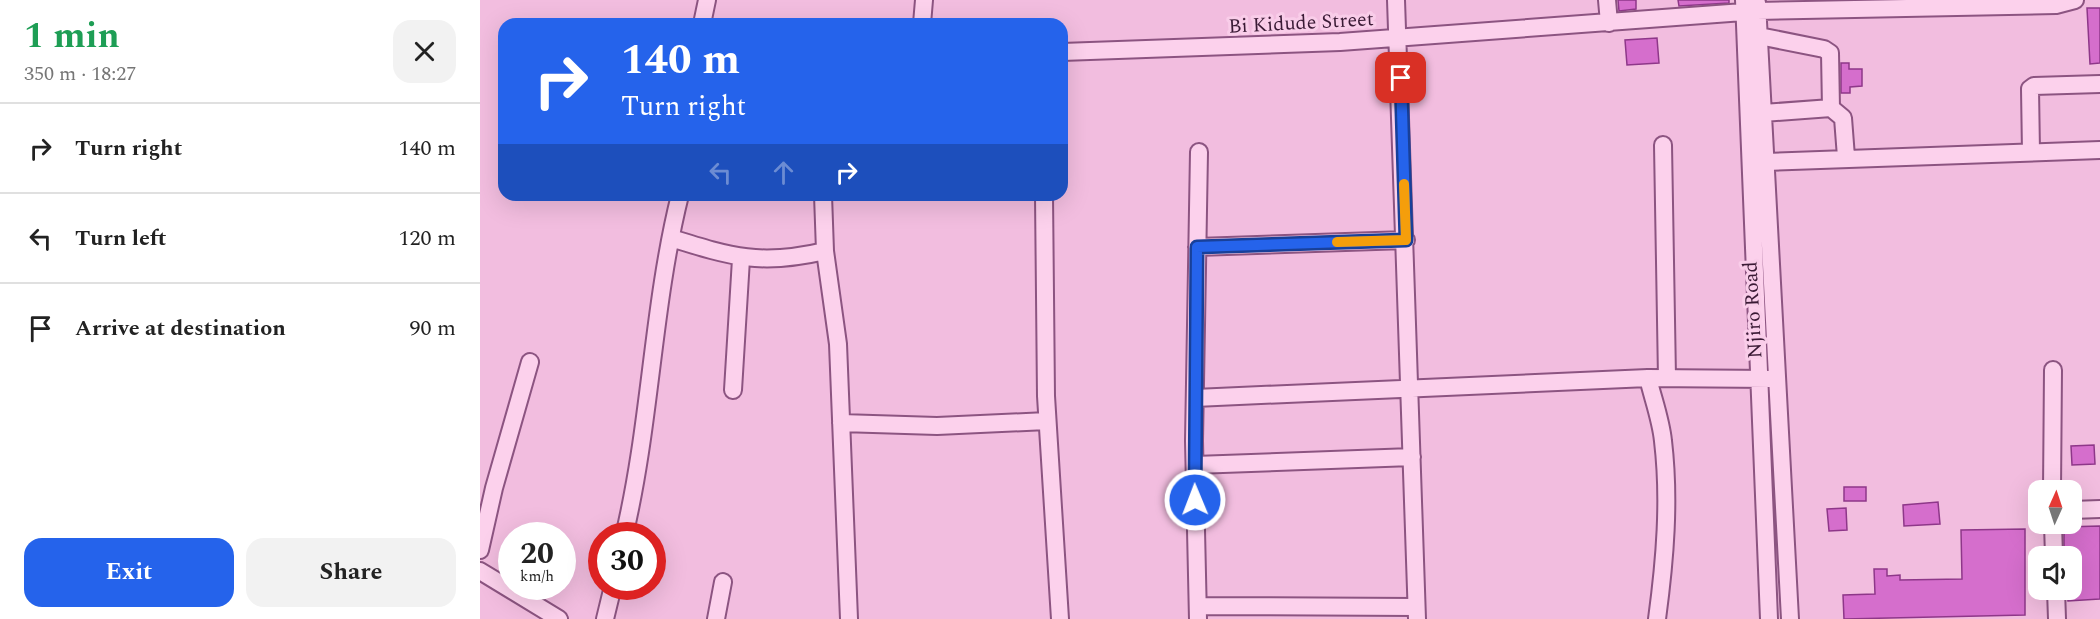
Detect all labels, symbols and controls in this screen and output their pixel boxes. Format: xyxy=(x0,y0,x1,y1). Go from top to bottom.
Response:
street label: Bi Kidude Street xyxy=(1228,4,1375,42)
text: 1 min xyxy=(24,9,120,64)
button: close xyxy=(393,20,456,83)
text: 140 m xyxy=(621,29,740,92)
icon: right xyxy=(522,42,600,120)
pin xyxy=(1375,52,1426,103)
text: 350 m · 18:27 xyxy=(24,59,136,89)
icon: arrive xyxy=(1384,61,1417,94)
text: Turn right xyxy=(621,86,746,128)
icon: right xyxy=(24,132,57,165)
text: Turn right xyxy=(75,132,182,165)
text: 140 m xyxy=(399,132,456,165)
icon: left xyxy=(704,156,737,189)
icon: ahead xyxy=(767,156,800,189)
icon: right xyxy=(830,156,863,189)
icon: left xyxy=(24,222,57,255)
text: Turn left xyxy=(75,222,167,255)
text: 120 m xyxy=(399,222,456,255)
street label: Njiro Road xyxy=(1735,261,1771,359)
icon: arrive xyxy=(24,312,57,345)
text: Arrive at destination xyxy=(75,312,286,345)
text: 90 m xyxy=(410,312,456,345)
position arrow xyxy=(1163,468,1227,532)
north arrow xyxy=(2028,480,2082,534)
map controls xyxy=(2028,480,2082,600)
speed limit sign: 30 xyxy=(588,522,666,600)
text: 20 xyxy=(520,531,554,577)
button: Exit xyxy=(24,538,234,607)
button: Share xyxy=(246,538,456,607)
button: sound xyxy=(2028,546,2082,600)
text: km/h xyxy=(520,565,554,588)

